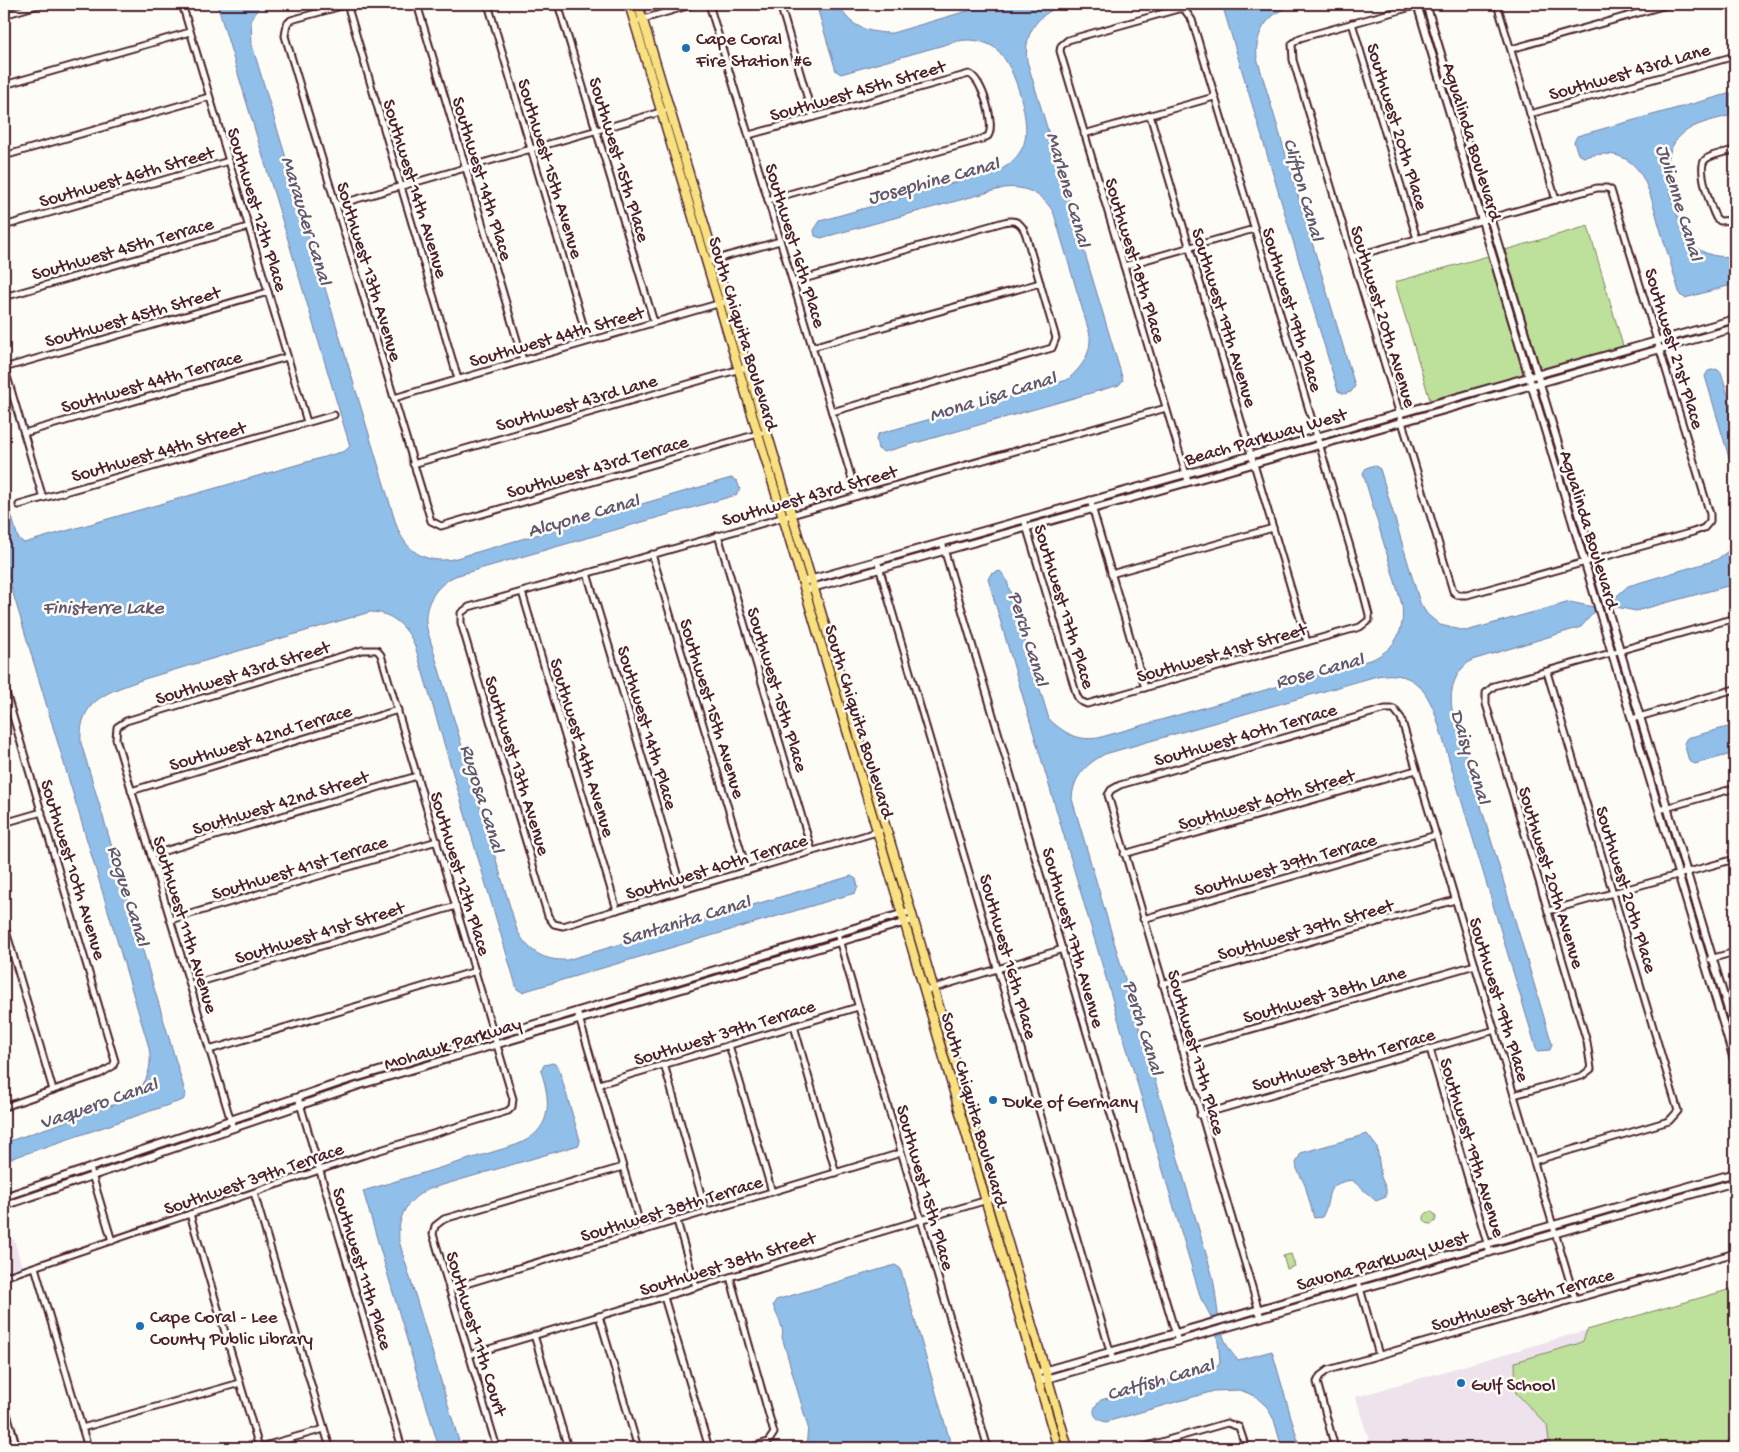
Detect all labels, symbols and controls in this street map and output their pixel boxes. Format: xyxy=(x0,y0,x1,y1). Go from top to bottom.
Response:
place label: Cape Coral Fire Station #6 xyxy=(695,29,812,74)
street label: Southwest 43rd Lane xyxy=(1547,39,1714,107)
street label: Southwest 20th Place xyxy=(1359,41,1432,213)
marker: Cape Coral Fire Station #6 xyxy=(680,42,692,54)
street label: Southwest 45th Street xyxy=(768,56,950,128)
street label: Agualinda Boulevard xyxy=(1436,60,1506,226)
street label: Southwest 15th Place xyxy=(582,75,654,245)
street label: Southwest 15th Avenue xyxy=(510,76,587,262)
street label: Southwest 14th Place xyxy=(445,94,517,264)
street label: Southwest 14th Avenue xyxy=(376,97,452,281)
street label: Southwest 12th Place xyxy=(220,125,292,295)
water label: Marlene Canal xyxy=(1039,130,1094,252)
water label: Clifton Canal xyxy=(1276,136,1328,245)
street label: Southwest 46th Street xyxy=(37,142,219,214)
water label: Julienne Canal xyxy=(1649,142,1707,265)
water label: Josephine Canal xyxy=(866,153,1004,211)
water label: Marauder Canal xyxy=(274,154,336,290)
street label: Southwest 16th Place xyxy=(758,161,830,331)
street label: Southwest 18th Place xyxy=(1098,176,1170,347)
street label: Southwest 13th Avenue xyxy=(329,180,406,365)
street label: Southwest 45th Terrace xyxy=(29,213,217,287)
street label: Southwest 20th Avenue xyxy=(1343,223,1420,411)
street label: Southwest 19th Place xyxy=(1255,225,1327,395)
street label: Southwest 19th Avenue xyxy=(1184,226,1261,411)
street label: South Chiquita Boulevard xyxy=(701,234,783,435)
street label: Southwest 21st Place xyxy=(1637,266,1708,432)
street label: Southwest 45th Street xyxy=(43,282,225,354)
street label: Southwest 44th Street xyxy=(467,302,649,374)
street label: Southwest 44th Terrace xyxy=(59,346,245,420)
water label: Mona Lisa Canal xyxy=(927,368,1061,429)
street label: Southwest 43rd Lane xyxy=(494,370,661,438)
street label: Beach Parkway West xyxy=(1181,404,1352,473)
street label: Southwest 44th Street xyxy=(69,417,251,489)
street label: Southwest 43rd Terrace xyxy=(504,431,692,505)
street label: Agualinda Boulevard xyxy=(1553,448,1623,614)
street label: Southwest 43rd Street xyxy=(720,461,902,533)
water label: Alcyone Canal xyxy=(526,490,644,544)
street label: Southwest 17th Place xyxy=(1027,522,1099,692)
water label: Perch Canal xyxy=(1001,589,1052,691)
water label: Finisterre Lake xyxy=(42,598,164,621)
street label: Southwest 15th Place xyxy=(740,605,812,775)
street label: Southwest 15th Avenue xyxy=(672,616,749,802)
street label: Southwest 41st Street xyxy=(1134,618,1312,690)
street label: South Chiquita Boulevard xyxy=(817,622,899,823)
street label: Southwest 43rd Street xyxy=(153,636,335,712)
street label: Southwest 14th Place xyxy=(610,643,682,813)
water label: Rose Canal xyxy=(1273,649,1368,695)
street label: Southwest 14th Avenue xyxy=(543,656,619,840)
street label: Southwest 13th Avenue xyxy=(477,674,554,859)
street label: Southwest 40th Terrace xyxy=(1152,699,1340,773)
street label: Southwest 42nd Terrace xyxy=(167,701,355,778)
water label: Daisy Canal xyxy=(1443,707,1494,808)
water label: Rugosa Canal xyxy=(453,742,508,857)
street label: Southwest 40th Street xyxy=(1176,765,1360,838)
street label: Southwest 42nd Street xyxy=(190,766,374,842)
street label: Southwest 10th Avenue xyxy=(33,777,110,963)
street label: Southwest 20th Avenue xyxy=(1511,784,1588,972)
street label: Southwest 12th Place xyxy=(423,789,495,959)
street label: Southwest 20th Place xyxy=(1588,804,1661,976)
street label: Southwest 39th Terrace xyxy=(1192,829,1380,903)
street label: Southwest 40th Terrace xyxy=(623,830,811,907)
street label: Southwest 41st Terrace xyxy=(209,832,391,907)
street label: Southwest 11th Avenue xyxy=(146,834,222,1017)
water label: Rogue Canal xyxy=(101,843,153,950)
street label: Southwest 17th Avenue xyxy=(1035,845,1108,1031)
street label: Southwest 16th Place xyxy=(972,872,1041,1042)
water label: Santanita Canal xyxy=(619,891,755,953)
street label: Southwest 39th Street xyxy=(1215,895,1399,967)
street label: Southwest 41st Street xyxy=(233,897,410,971)
street label: Southwest 19th Place xyxy=(1462,915,1534,1085)
street label: Southwest 38th Lane xyxy=(1241,962,1409,1031)
street label: Southwest 17th Place xyxy=(1160,968,1229,1138)
water label: Perch Canal xyxy=(1116,978,1167,1080)
street label: Southwest 39th Terrace xyxy=(631,996,819,1073)
street label: South Chiquita Boulevard xyxy=(934,1010,1012,1212)
street label: Mohawk Parkway xyxy=(382,1013,525,1077)
street label: Southwest 38th Terrace xyxy=(1250,1024,1438,1099)
street label: Southwest 19th Avenue xyxy=(1432,1056,1509,1241)
water label: Vaquero Canal xyxy=(37,1074,163,1136)
place label: Duke of Germany xyxy=(1001,1092,1139,1115)
marker: Duke of Germany xyxy=(987,1094,999,1106)
street label: Southwest 15th Place xyxy=(889,1103,958,1273)
street label: Southwest 39th Terrace xyxy=(161,1139,347,1222)
street label: Southwest 38th Terrace xyxy=(578,1172,766,1249)
street label: Southwest 11th Place xyxy=(325,1185,396,1353)
street label: Savona Parkway West xyxy=(1294,1226,1474,1298)
street label: Southwest 38th Street xyxy=(637,1227,821,1303)
street label: Southwest 11th Court xyxy=(439,1249,511,1421)
street label: Southwest 36th Terrace xyxy=(1429,1264,1617,1338)
place label: Cape Coral - Lee County Public Library xyxy=(150,1307,314,1352)
marker: Cape Coral - Lee County Public Library xyxy=(134,1320,146,1332)
water label: Catfish Canal xyxy=(1105,1355,1219,1408)
place label: Gulf School xyxy=(1471,1375,1556,1398)
marker: Gulf School xyxy=(1455,1377,1467,1389)

